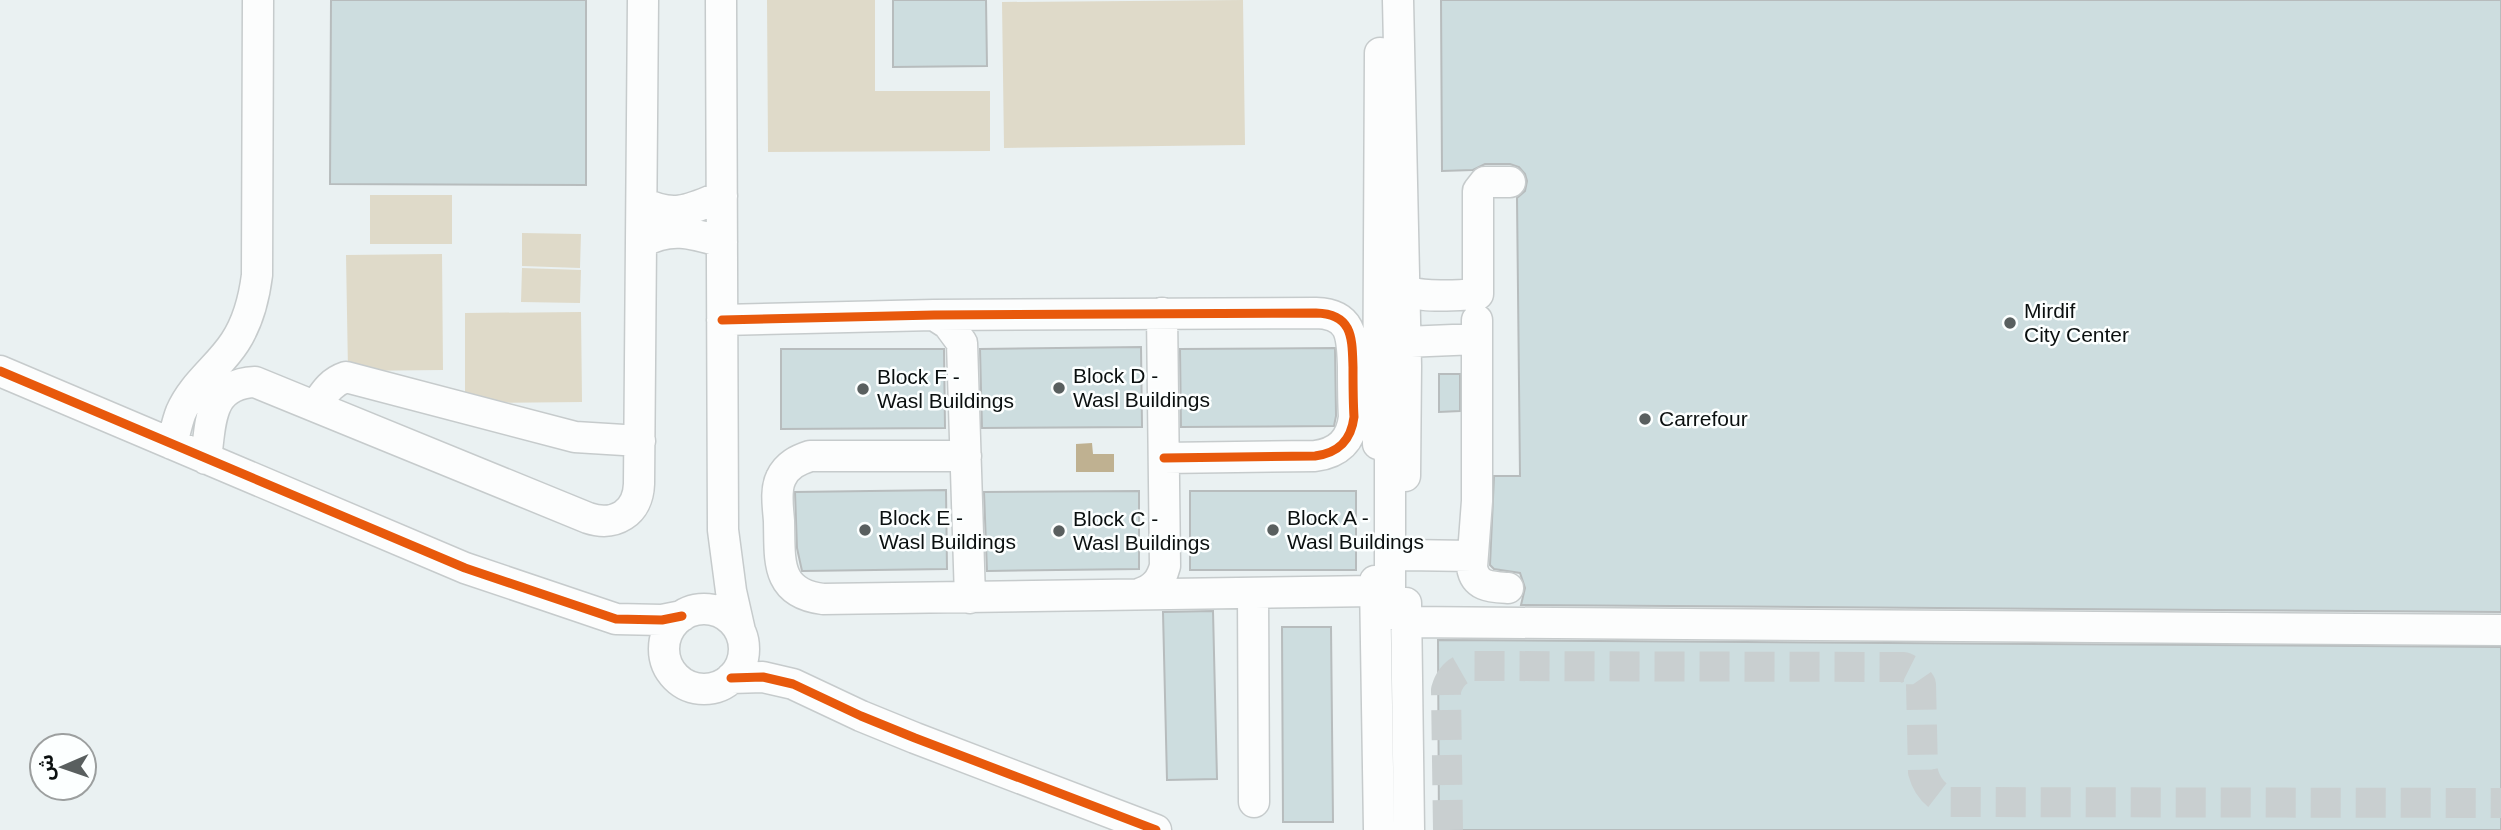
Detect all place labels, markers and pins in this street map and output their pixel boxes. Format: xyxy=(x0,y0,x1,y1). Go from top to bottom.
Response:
place label: Mirdif City Center xyxy=(2024,299,2129,346)
marker: Mirdif City Center xyxy=(2002,315,2018,331)
place label: Block D - Wasl Buildings xyxy=(1073,364,1210,411)
place label: Block F - Wasl Buildings xyxy=(877,365,1014,412)
marker: Block D - Wasl Buildings xyxy=(1051,380,1067,396)
marker: Block F - Wasl Buildings xyxy=(855,381,871,397)
place label: Carrefour xyxy=(1659,407,1748,430)
marker: Carrefour xyxy=(1637,411,1653,427)
place label: Block E - Wasl Buildings xyxy=(879,506,1016,553)
place label: Block A - Wasl Buildings xyxy=(1287,506,1424,553)
place label: Block C - Wasl Buildings xyxy=(1073,507,1210,554)
marker: Block E - Wasl Buildings xyxy=(857,522,873,538)
marker: Block A - Wasl Buildings xyxy=(1265,522,1281,538)
marker: Block C - Wasl Buildings xyxy=(1051,523,1067,539)

